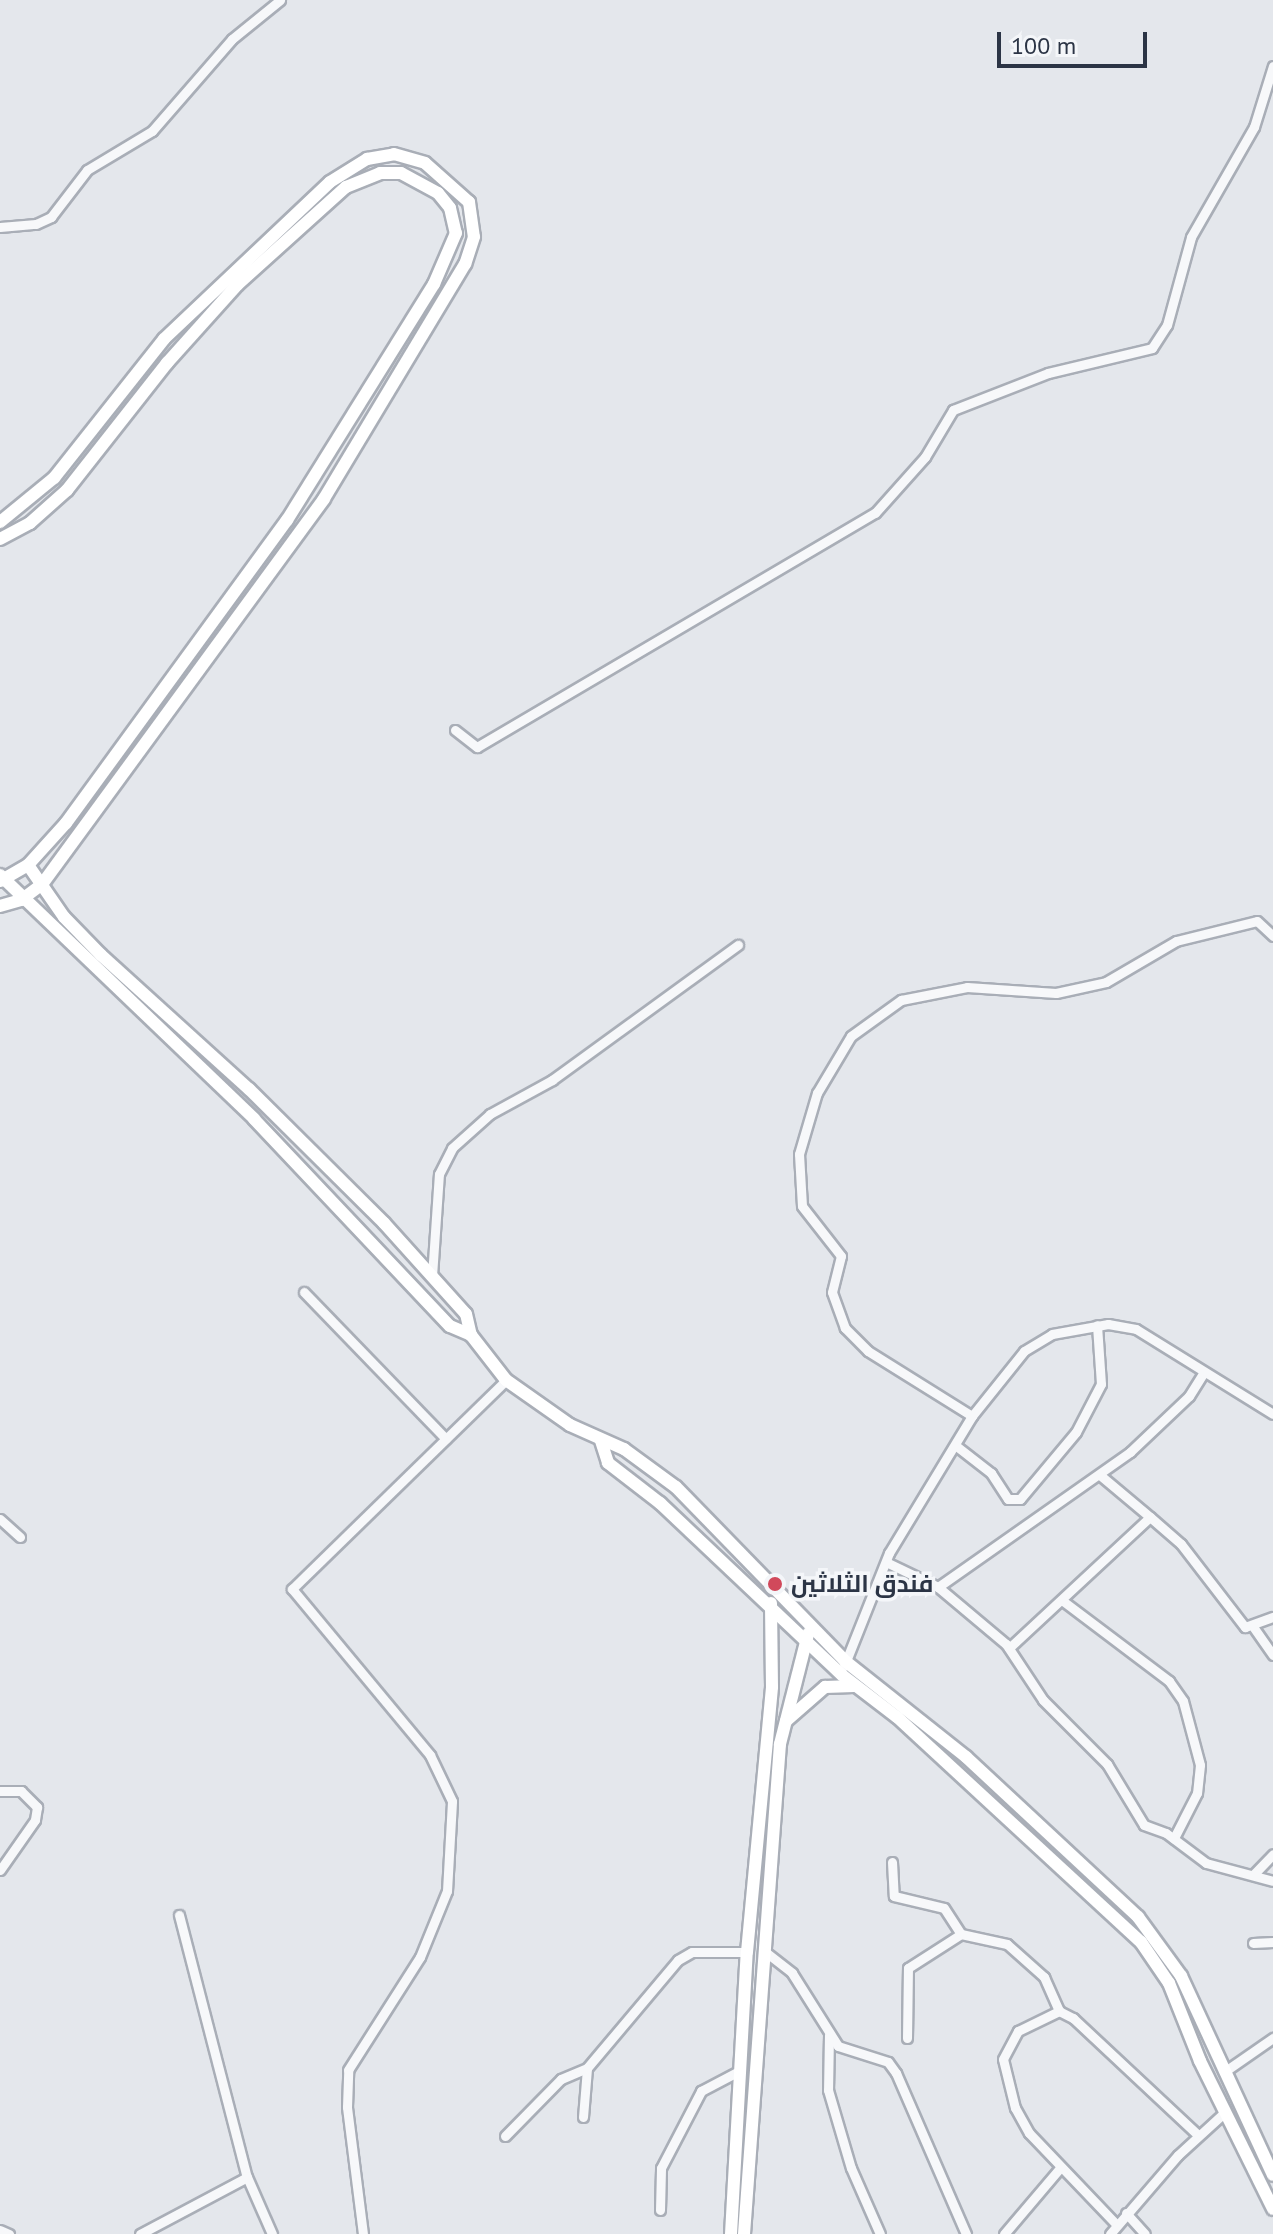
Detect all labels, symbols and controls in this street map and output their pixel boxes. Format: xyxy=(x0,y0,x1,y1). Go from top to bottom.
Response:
scale bar xyxy=(1001,16,1151,66)
text: 100 m xyxy=(1011,30,1076,61)
place label: فندق الثلاثين xyxy=(791,1570,933,1598)
marker: فندق الثلاثين xyxy=(766,1575,784,1593)

